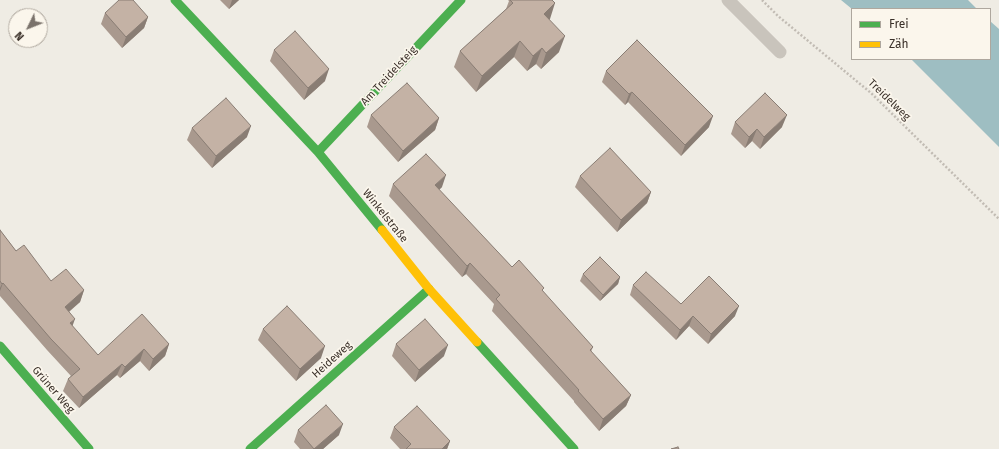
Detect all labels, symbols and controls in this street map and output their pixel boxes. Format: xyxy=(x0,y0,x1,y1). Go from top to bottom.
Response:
north arrow xyxy=(8,8,48,48)
legend xyxy=(851,8,991,60)
text: Frei xyxy=(889,17,909,31)
text: N xyxy=(12,29,27,43)
text: Zäh xyxy=(889,37,909,51)
street label: Am Treidelsteig xyxy=(358,43,420,109)
street label: Treidelweg xyxy=(865,77,913,123)
street label: Winkelstraße xyxy=(359,187,411,245)
street label: Heideweg xyxy=(309,339,355,381)
street label: Grüner Weg xyxy=(29,364,77,416)

